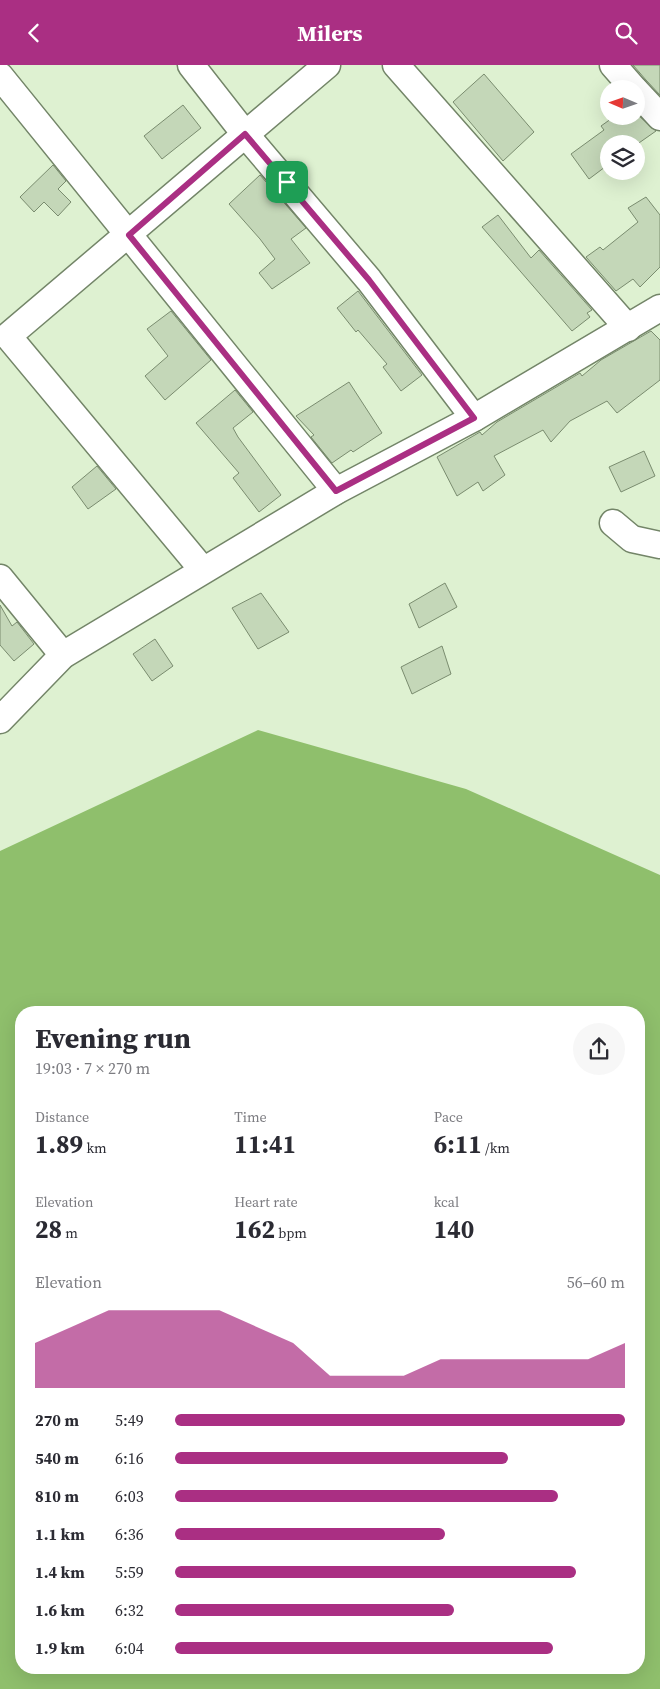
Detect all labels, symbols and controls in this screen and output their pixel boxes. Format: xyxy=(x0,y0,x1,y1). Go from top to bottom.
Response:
text: Milers xyxy=(297,18,363,48)
icon: back xyxy=(20,19,48,47)
icon: search xyxy=(612,19,640,47)
north arrow xyxy=(600,80,645,125)
map controls xyxy=(600,80,645,180)
button: layers xyxy=(600,135,645,180)
pin xyxy=(266,161,308,203)
icon: arrive xyxy=(273,168,301,196)
text: Evening run xyxy=(35,1019,191,1057)
button: share xyxy=(573,1023,625,1075)
text: 19:03 · 7 × 270 m xyxy=(35,1057,150,1079)
text: Distance xyxy=(35,1107,89,1127)
text: Time xyxy=(234,1107,267,1127)
text: Pace xyxy=(434,1107,463,1127)
text: 1.89 xyxy=(35,1127,83,1161)
text: 11:41 xyxy=(234,1127,296,1161)
text: 6:11 xyxy=(434,1127,482,1161)
text: km xyxy=(83,1138,107,1158)
text: /km xyxy=(482,1138,510,1158)
text: Elevation xyxy=(35,1192,93,1212)
text: Heart rate xyxy=(234,1192,298,1212)
text: kcal xyxy=(434,1192,459,1212)
text: 28 xyxy=(35,1212,62,1246)
text: 162 xyxy=(234,1212,275,1246)
text: 140 xyxy=(434,1212,474,1246)
text: m xyxy=(62,1223,78,1243)
text: bpm xyxy=(275,1223,307,1243)
text: Elevation xyxy=(35,1271,102,1293)
text: 56–60 m xyxy=(567,1271,625,1293)
text: 270 m xyxy=(35,1409,79,1431)
text: 5:49 xyxy=(115,1409,144,1431)
text: 540 m xyxy=(35,1447,79,1469)
text: 6:16 xyxy=(115,1447,144,1469)
text: 810 m xyxy=(35,1485,79,1507)
text: 6:03 xyxy=(115,1485,144,1507)
text: 1.1 km xyxy=(35,1523,85,1545)
text: 6:36 xyxy=(115,1523,144,1545)
text: 1.4 km xyxy=(35,1561,85,1583)
text: 5:59 xyxy=(115,1561,144,1583)
text: 1.6 km xyxy=(35,1599,85,1621)
text: 6:32 xyxy=(115,1599,144,1621)
text: 1.9 km xyxy=(35,1637,85,1659)
text: 6:04 xyxy=(115,1637,144,1659)

